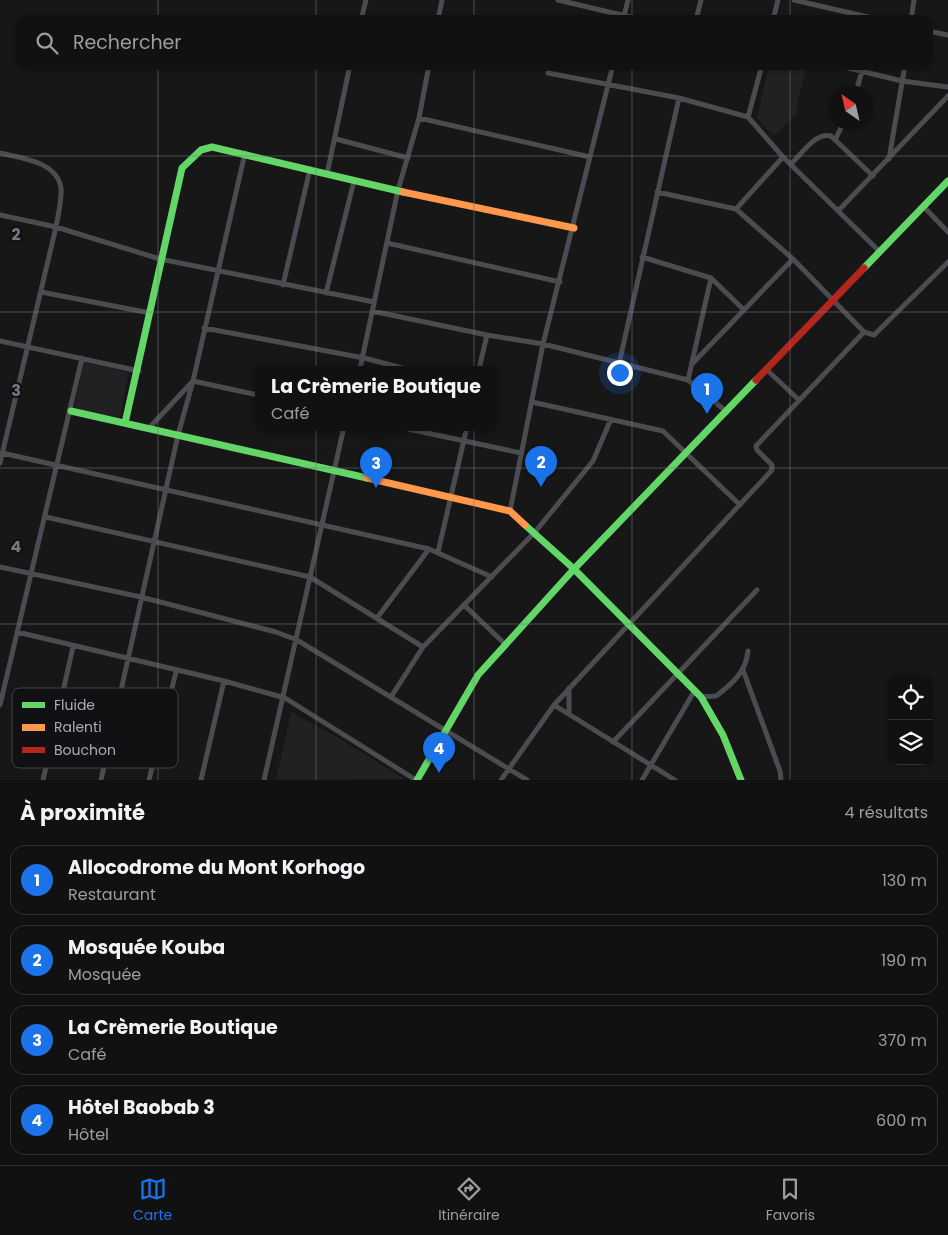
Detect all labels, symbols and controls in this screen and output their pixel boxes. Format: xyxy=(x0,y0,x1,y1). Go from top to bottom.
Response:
search box xyxy=(15,15,933,70)
icon: search xyxy=(33,29,61,57)
text: Rechercher xyxy=(73,29,181,56)
north arrow xyxy=(828,85,873,130)
text: 2 xyxy=(11,223,21,246)
your location xyxy=(607,360,633,386)
popup xyxy=(255,366,497,431)
text: La Crèmerie Boutique xyxy=(271,373,481,400)
pin: 1 xyxy=(691,373,723,414)
text: 3 xyxy=(11,379,21,402)
text: Café xyxy=(271,402,309,425)
pin: 2 xyxy=(525,446,557,487)
pin: 3 xyxy=(360,447,392,488)
text: 4 xyxy=(11,535,22,558)
map controls xyxy=(888,675,933,765)
button: locate xyxy=(888,675,933,720)
legend xyxy=(12,688,178,768)
text: Fluide xyxy=(54,695,95,715)
text: Ralenti xyxy=(54,717,102,737)
button: layers xyxy=(888,720,933,765)
pin: 4 xyxy=(423,732,455,773)
text: Bouchon xyxy=(54,740,116,760)
text: À proximité xyxy=(20,798,145,827)
text: 4 résultats xyxy=(844,801,928,824)
text: Allocodrome du Mont Korhogo xyxy=(68,854,365,881)
text: 1 xyxy=(34,869,40,892)
text: 130 m xyxy=(882,869,927,892)
text: Restaurant xyxy=(68,883,156,906)
text: Mosquée Kouba xyxy=(68,934,225,961)
text: 2 xyxy=(32,949,42,972)
text: 190 m xyxy=(881,949,927,972)
text: Mosquée xyxy=(68,963,141,986)
text: La Crèmerie Boutique xyxy=(68,1014,278,1041)
text: 3 xyxy=(32,1029,42,1052)
text: 370 m xyxy=(878,1029,927,1052)
text: Café xyxy=(68,1043,106,1066)
text: Hôtel Baobab 3 xyxy=(68,1094,215,1121)
text: 4 xyxy=(32,1109,42,1132)
text: 600 m xyxy=(876,1109,927,1132)
text: Hôtel xyxy=(68,1123,109,1146)
tab: Carte xyxy=(133,1175,172,1226)
tab: Itinéraire xyxy=(438,1175,500,1226)
tab: Favoris xyxy=(766,1175,815,1226)

